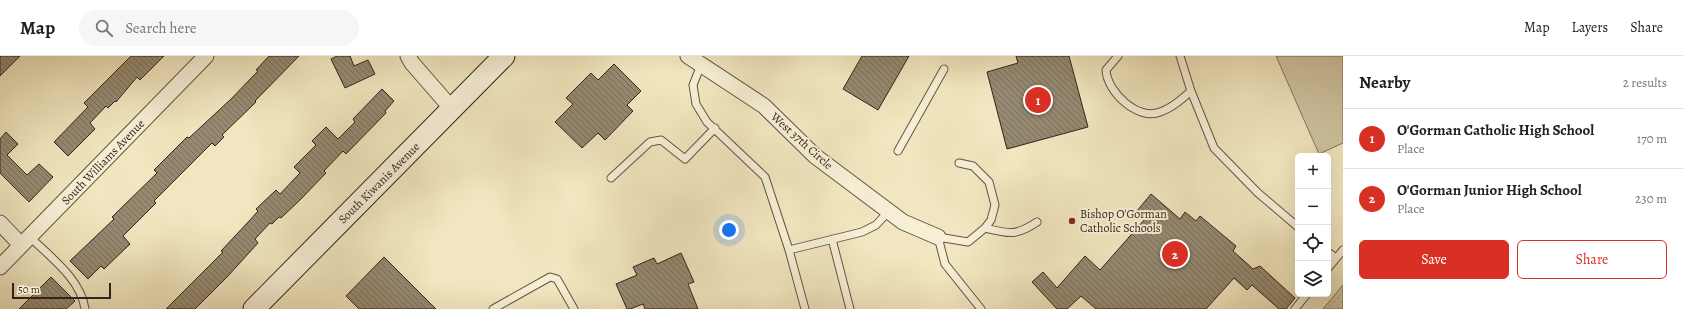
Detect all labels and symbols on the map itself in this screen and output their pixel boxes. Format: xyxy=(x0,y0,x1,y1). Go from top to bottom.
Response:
pin: 1 xyxy=(1025,85,1051,115)
street label: West 37th Circle xyxy=(767,108,836,173)
street label: South Williams Avenue xyxy=(58,116,148,208)
street label: South Kiwanis Avenue xyxy=(335,139,423,227)
place label: Bishop O'Gorman Catholic Schools xyxy=(1080,206,1167,236)
marker: Bishop O'Gorman Catholic Schools xyxy=(1067,216,1077,226)
your location xyxy=(719,220,739,240)
pin: 2 xyxy=(1162,239,1188,269)
scale bar xyxy=(12,281,111,300)

